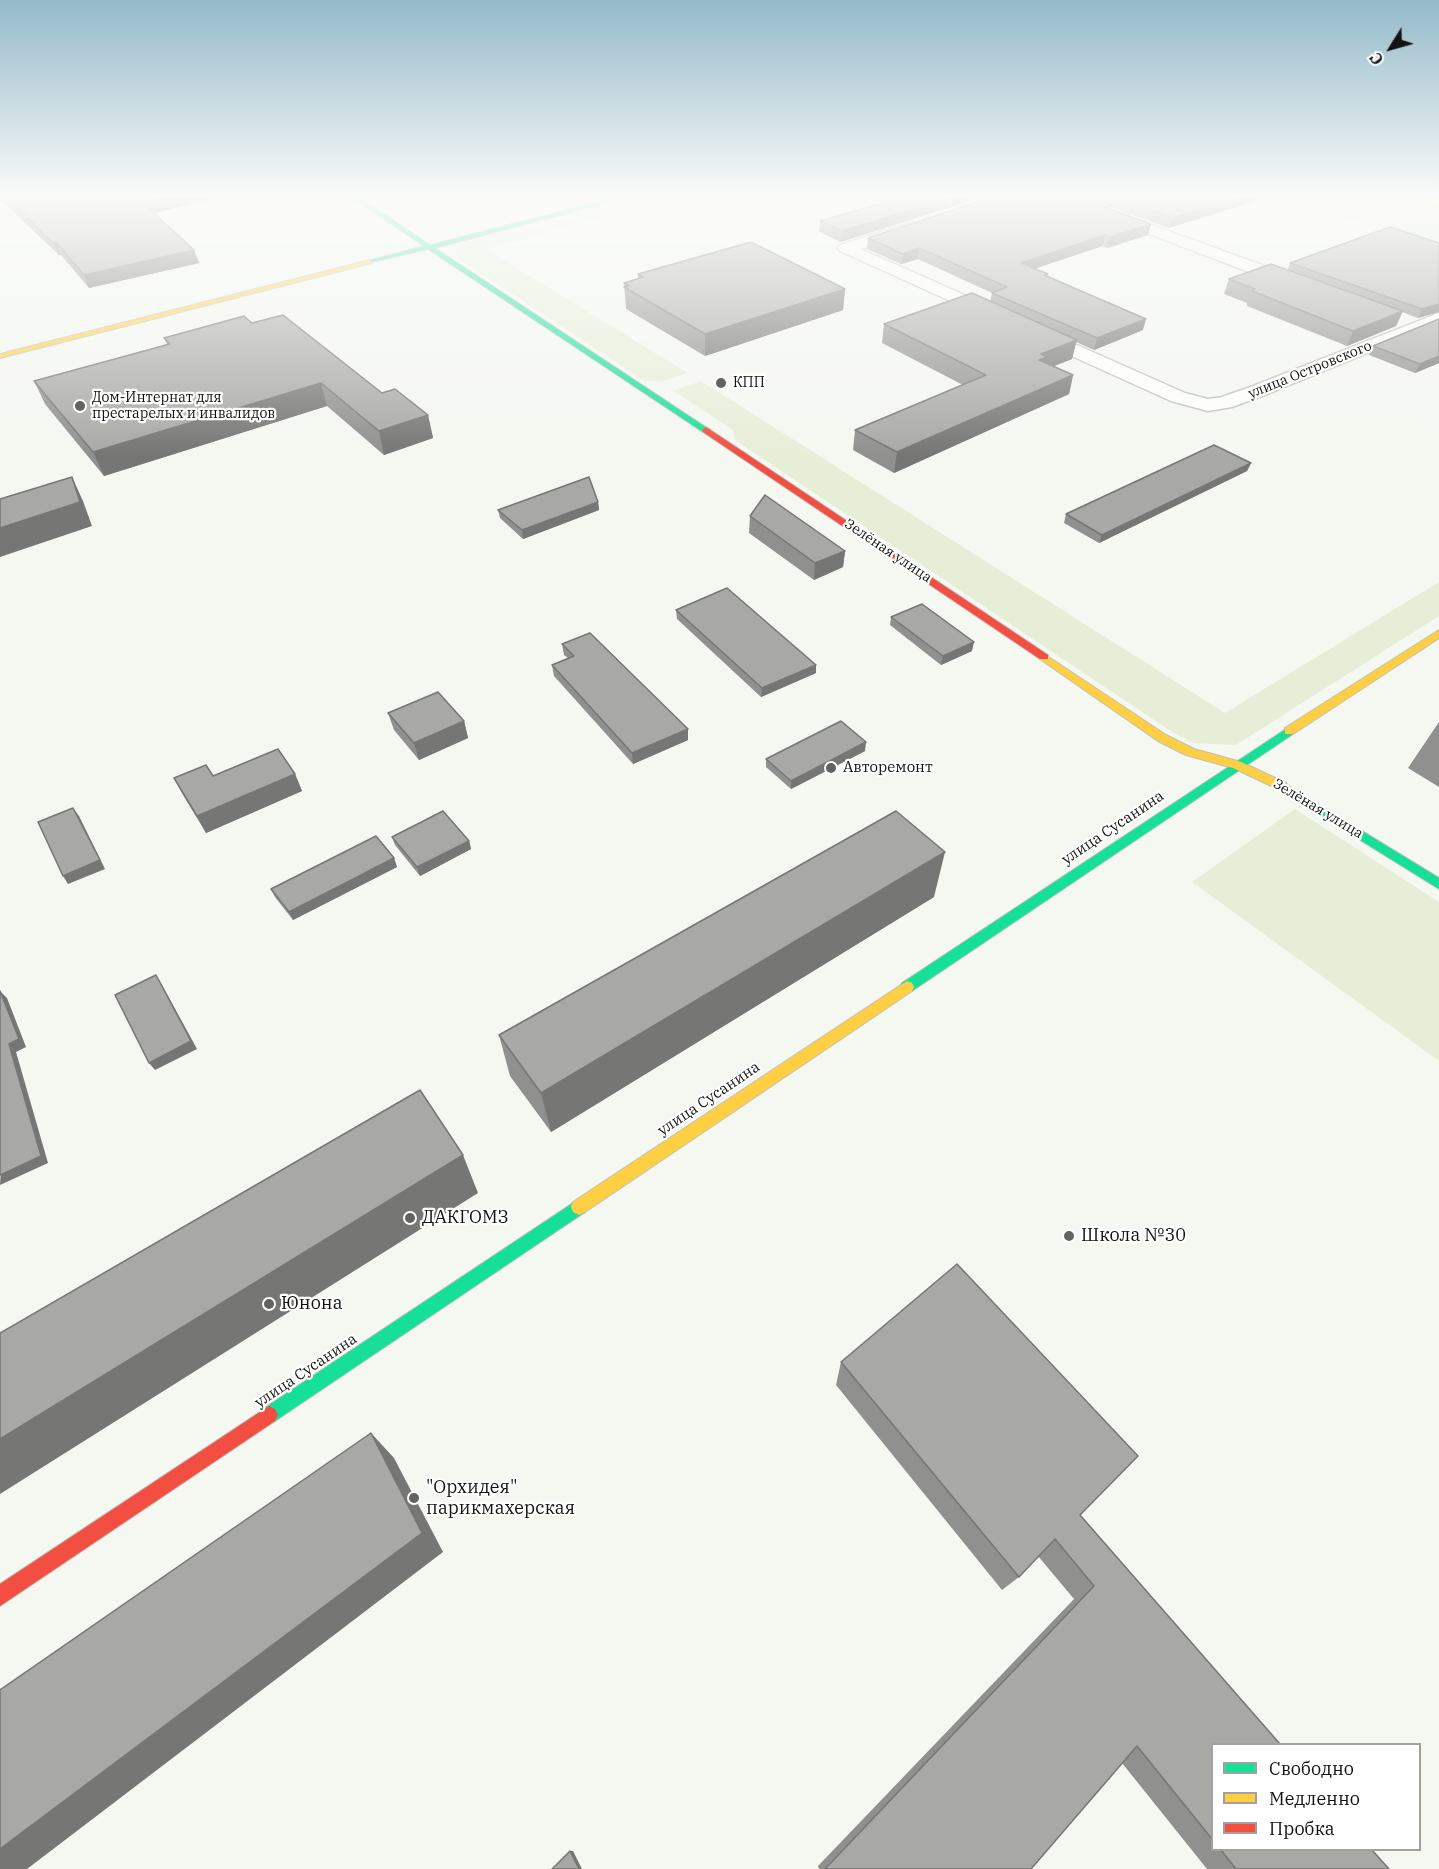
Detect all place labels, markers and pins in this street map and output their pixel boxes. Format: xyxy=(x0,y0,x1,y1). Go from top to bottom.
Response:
place label: КПП xyxy=(733,375,765,391)
marker: КПП xyxy=(714,376,728,390)
place label: Дом-Интернат для престарелых и инвалидов xyxy=(92,390,275,422)
marker: Дом-Интернат для престарелых и инвалидов xyxy=(73,399,87,413)
place label: Авторемонт xyxy=(843,759,933,777)
marker: Авторемонт xyxy=(824,761,838,775)
place label: ДАКГОМЗ xyxy=(422,1207,509,1229)
marker: ДАКГОМЗ xyxy=(403,1211,417,1225)
place label: Школа №30 xyxy=(1081,1225,1186,1247)
marker: Школа №30 xyxy=(1062,1229,1076,1243)
place label: Юнона xyxy=(281,1293,342,1315)
marker: Юнона xyxy=(262,1297,276,1311)
place label: "Орхидея" парикмахерская xyxy=(426,1477,575,1520)
marker: "Орхидея" парикмахерская xyxy=(407,1491,421,1505)

